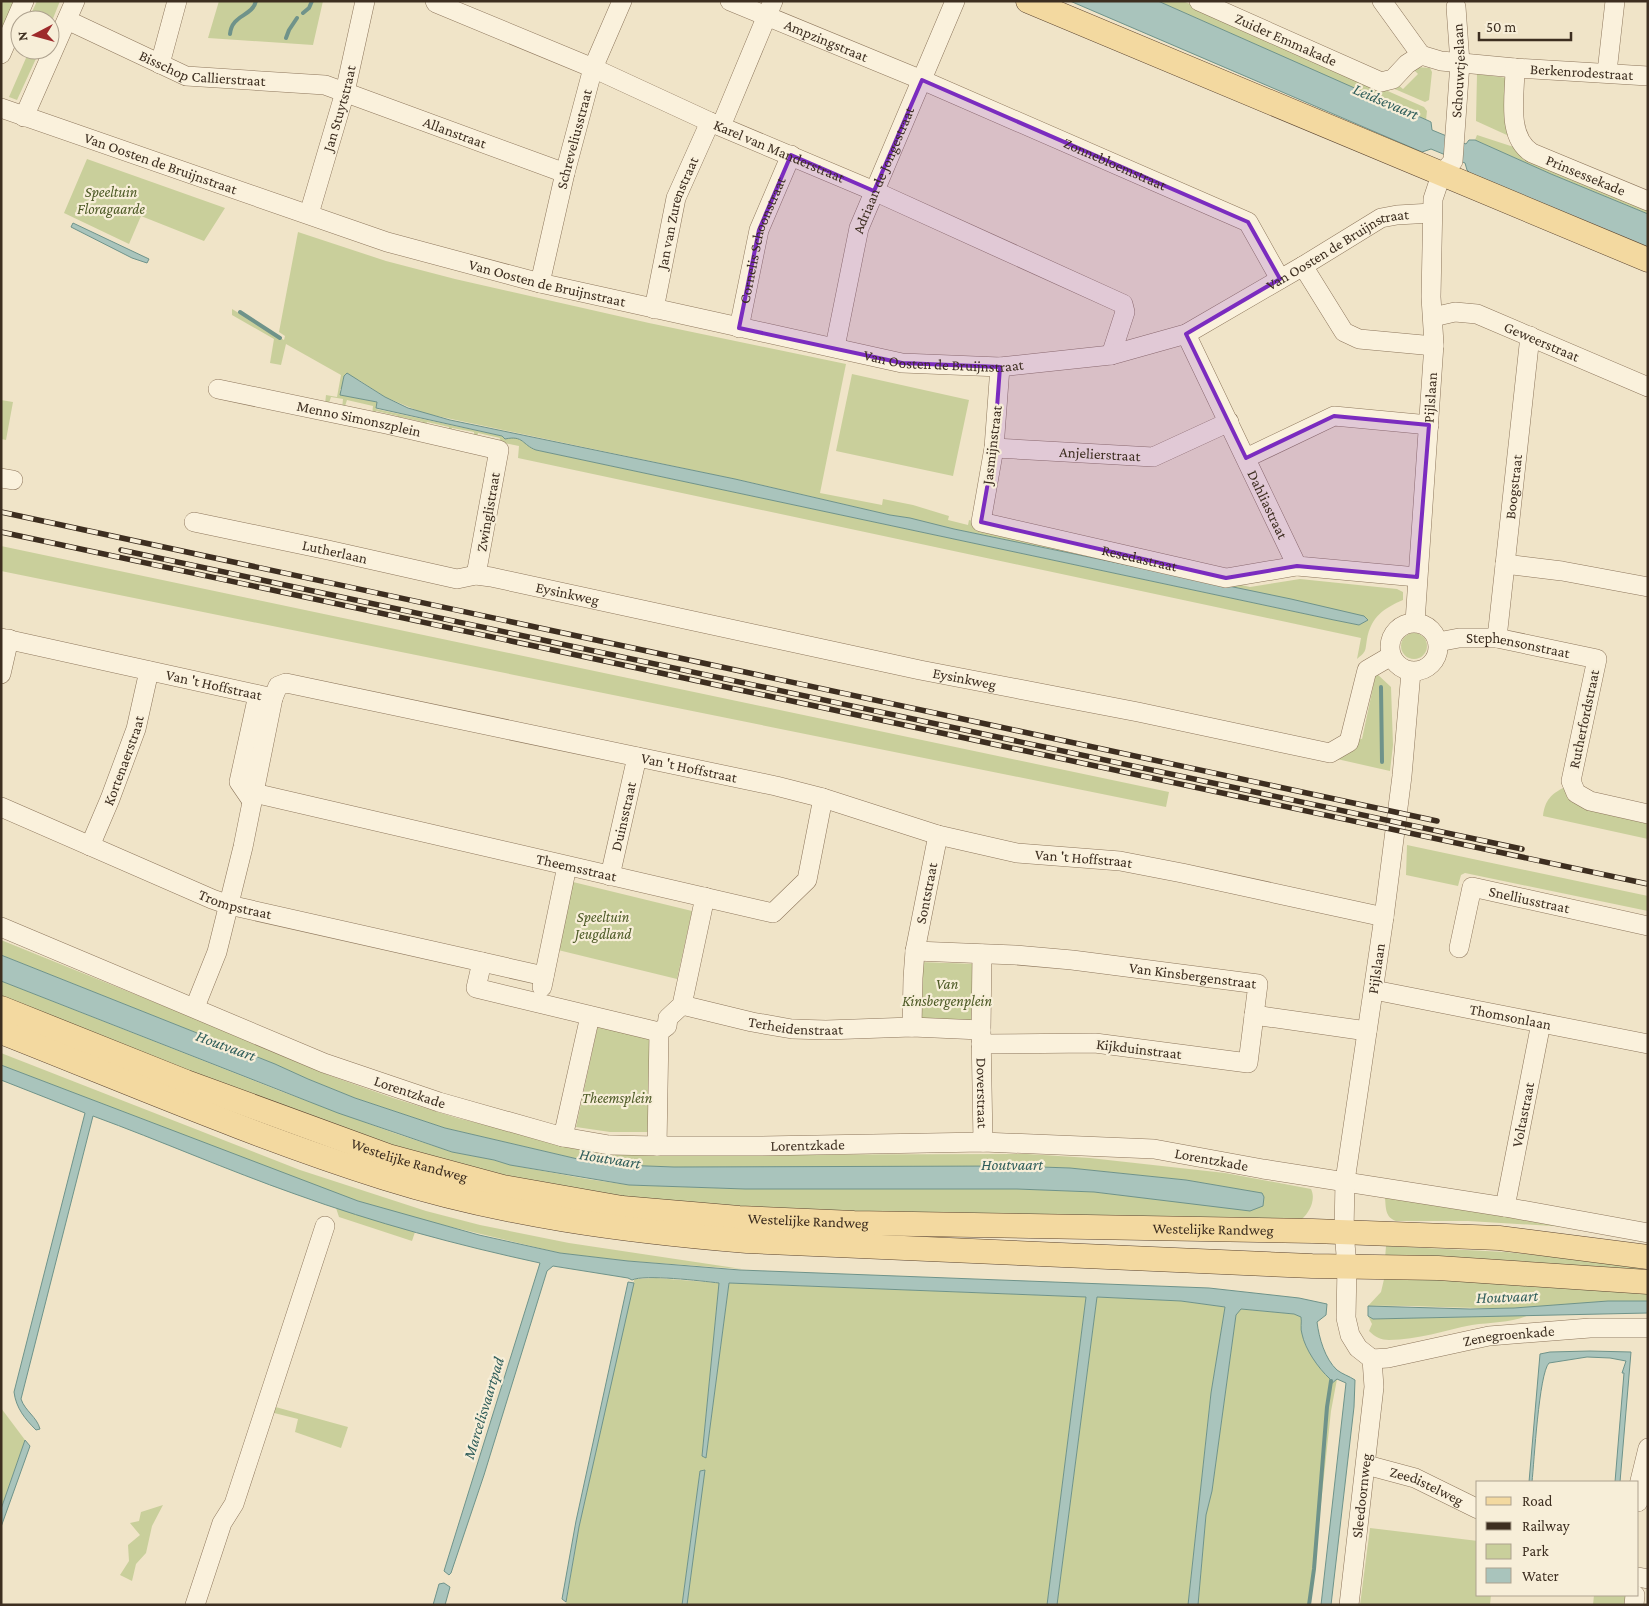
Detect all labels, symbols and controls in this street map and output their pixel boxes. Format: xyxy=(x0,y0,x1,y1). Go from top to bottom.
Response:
north arrow xyxy=(10,10,60,60)
street label: Zuider Emmakade xyxy=(1232,10,1340,69)
scale bar xyxy=(1479,10,1572,42)
street label: Ampzingstraat xyxy=(782,16,871,65)
text: 50 m xyxy=(1486,19,1516,35)
street label: Schouwtjeslaan xyxy=(1448,23,1469,119)
text: N xyxy=(14,30,31,42)
street label: Bisschop Callierstraat xyxy=(137,47,267,89)
street label: Berkenrodestraat xyxy=(1530,61,1635,83)
street label: Jan Stuytstraat xyxy=(319,63,359,156)
water label: Leidsevaart xyxy=(1351,80,1421,123)
street label: Schreveliusstraat xyxy=(554,86,595,191)
street label: Adriaan de Jongestraat xyxy=(850,103,918,235)
street label: Allanstraat xyxy=(421,114,490,152)
street label: Karel van Manderstraat xyxy=(711,116,848,186)
street label: Van Oosten de Bruijnstraat xyxy=(82,129,240,198)
street label: Zonnebloemstraat xyxy=(1061,135,1170,194)
street label: Prinsessekade xyxy=(1544,152,1628,199)
street label: Jan van Zurenstraat xyxy=(654,153,702,273)
street label: Cornelis Schoonstraat xyxy=(736,174,789,305)
park label: Speeltuin Floragaarde xyxy=(77,184,145,218)
street label: Van Oosten de Bruijnstraat xyxy=(1263,206,1410,294)
street label: Van Oosten de Bruijnstraat xyxy=(467,256,628,310)
street label: Geweerstraat xyxy=(1502,319,1583,365)
street label: Van Oosten de Bruijnstraat xyxy=(862,347,1025,375)
street label: Pijlslaan xyxy=(1421,372,1440,423)
street label: Menno Simonszplein xyxy=(295,398,423,440)
street label: Jasmijnstraat xyxy=(979,403,1006,488)
street label: Anjelierstraat xyxy=(1059,444,1142,464)
street label: Boogstraat xyxy=(1502,453,1525,520)
street label: Dahliastraat xyxy=(1244,467,1291,543)
street label: Zwinglistraat xyxy=(473,470,504,553)
street label: Lutherlaan xyxy=(301,537,369,567)
street label: Resedastraat xyxy=(1100,542,1180,575)
street label: Eysinkweg xyxy=(534,579,601,609)
street label: Stephensonstraat xyxy=(1466,630,1572,661)
street label: Eysinkweg xyxy=(932,665,998,693)
street label: Van 't Hoffstraat xyxy=(164,667,264,704)
street label: Rutherfordstraat xyxy=(1566,667,1602,770)
street label: Kortenaerstraat xyxy=(100,713,147,808)
street label: Van 't Hoffstraat xyxy=(640,750,740,786)
street label: Duinsstraat xyxy=(608,779,639,853)
street label: Van 't Hoffstraat xyxy=(1034,846,1135,871)
street label: Theemsstraat xyxy=(535,851,619,885)
street label: Sontstraat xyxy=(913,860,941,925)
street label: Snelliusstraat xyxy=(1487,883,1572,917)
street label: Trompstraat xyxy=(196,886,274,923)
park label: Speeltuin Jeugdland xyxy=(572,909,632,943)
street label: Pijlslaan xyxy=(1365,942,1388,995)
street label: Van Kinsbergenstraat xyxy=(1128,959,1258,992)
park label: Van Kinsbergenplein xyxy=(902,976,992,1010)
street label: Thomsonlaan xyxy=(1468,1001,1553,1033)
street label: Terheidenstraat xyxy=(747,1013,844,1038)
water label: Houtvaart xyxy=(194,1027,258,1064)
street label: Kijkduinstraat xyxy=(1095,1036,1184,1063)
street label: Doverstraat xyxy=(973,1057,991,1130)
street label: Lorentzkade xyxy=(372,1073,448,1112)
street label: Voltastraat xyxy=(1509,1080,1537,1149)
park label: Theemsplein xyxy=(582,1090,653,1107)
street label: Westelijke Randweg xyxy=(349,1135,469,1186)
street label: Lorentzkade xyxy=(770,1136,845,1154)
water label: Houtvaart xyxy=(578,1145,642,1172)
street label: Lorentzkade xyxy=(1173,1145,1250,1174)
water label: Houtvaart xyxy=(981,1156,1043,1173)
street label: Westelijke Randweg xyxy=(747,1210,869,1232)
street label: Westelijke Randweg xyxy=(1152,1220,1274,1239)
water label: Houtvaart xyxy=(1476,1287,1539,1306)
street label: Zenegroenkade xyxy=(1462,1323,1555,1349)
water label: Marcelisvaartpad xyxy=(460,1355,508,1462)
street label: Sleedoornweg xyxy=(1349,1453,1375,1539)
street label: Zeedistelweg xyxy=(1388,1464,1466,1509)
legend xyxy=(1476,1481,1639,1596)
text: Road xyxy=(1522,1493,1553,1509)
text: Railway xyxy=(1522,1518,1570,1535)
text: Park xyxy=(1522,1543,1549,1559)
text: Water xyxy=(1522,1568,1559,1584)

